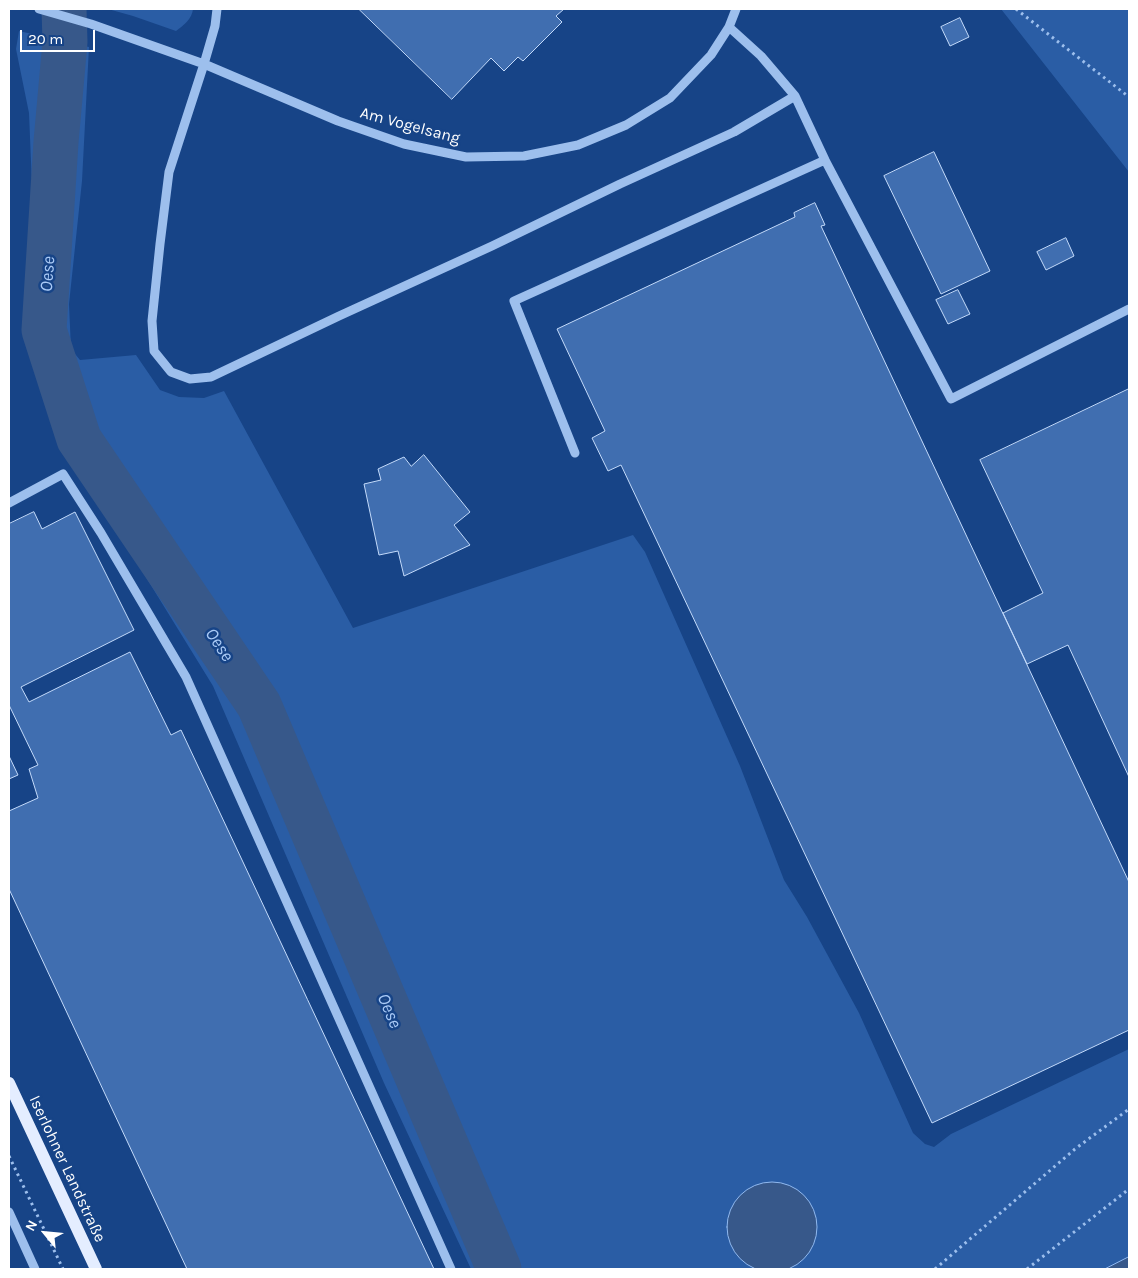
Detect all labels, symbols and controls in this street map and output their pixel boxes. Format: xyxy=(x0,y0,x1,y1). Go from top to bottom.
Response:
scale bar xyxy=(22,20,98,52)
text: 20 m xyxy=(28,30,63,48)
street label: Am Vogelsang xyxy=(358,103,462,149)
water label: Oese xyxy=(36,255,60,293)
water label: Oese xyxy=(200,624,238,666)
water label: Oese xyxy=(372,990,406,1032)
street label: Iserlohner Landstraße xyxy=(25,1093,109,1245)
north arrow xyxy=(20,1208,70,1258)
text: N xyxy=(21,1217,41,1234)

